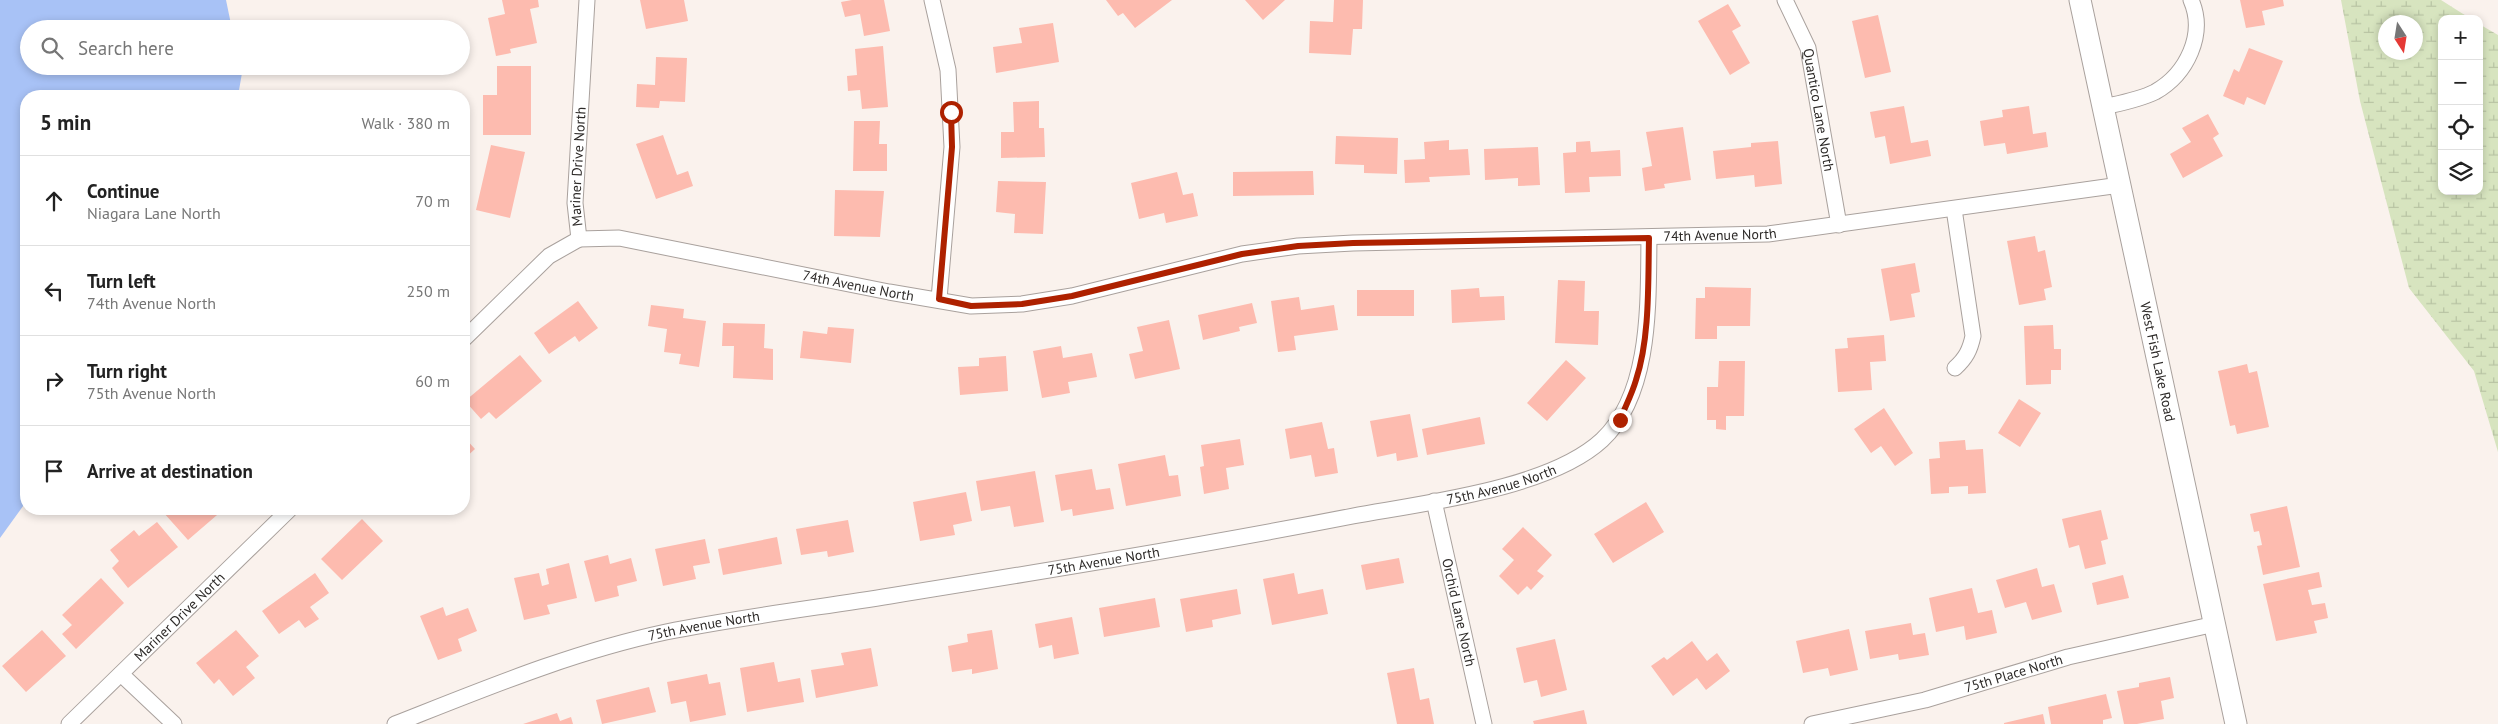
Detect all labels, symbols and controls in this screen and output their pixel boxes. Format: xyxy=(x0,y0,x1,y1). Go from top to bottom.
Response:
north arrow xyxy=(2378,15,2423,60)
map controls xyxy=(2438,15,2483,195)
button: + xyxy=(2438,15,2483,60)
search box xyxy=(20,20,470,75)
icon: search xyxy=(38,34,66,62)
text: Search here xyxy=(78,36,174,60)
street label: Quantico Lane North xyxy=(1799,47,1838,173)
button: − xyxy=(2438,60,2483,105)
route start xyxy=(940,101,963,124)
button: locate xyxy=(2438,105,2483,150)
street label: Mariner Drive North xyxy=(566,106,590,227)
text: 5 min xyxy=(40,109,91,136)
text: Walk · 380 m xyxy=(361,113,450,133)
button: layers xyxy=(2438,150,2483,195)
text: Continue xyxy=(87,179,159,203)
icon: ahead xyxy=(40,187,68,215)
text: 70 m xyxy=(415,191,450,211)
text: Niagara Lane North xyxy=(87,203,221,223)
street label: 74th Avenue North xyxy=(1663,224,1778,245)
street label: 74th Avenue North xyxy=(801,266,915,305)
text: Turn left xyxy=(87,269,156,293)
icon: left xyxy=(40,277,68,305)
text: 250 m xyxy=(407,281,450,301)
text: 74th Avenue North xyxy=(87,293,216,313)
street label: West Fish Lake Road xyxy=(2136,300,2180,423)
text: Turn right xyxy=(87,359,167,383)
icon: right xyxy=(40,367,68,395)
text: 60 m xyxy=(415,371,450,391)
text: 75th Avenue North xyxy=(87,383,216,403)
route end xyxy=(1609,409,1632,432)
icon: arrive xyxy=(40,457,68,485)
text: Arrive at destination xyxy=(87,459,253,483)
street label: 75th Avenue North xyxy=(1445,460,1559,508)
street label: 75th Avenue North xyxy=(1047,543,1161,579)
street label: Orchid Lane North xyxy=(1438,556,1480,668)
street label: Mariner Drive North xyxy=(130,568,229,665)
street label: 75th Avenue North xyxy=(646,607,761,645)
street label: 75th Place North xyxy=(1962,650,2065,697)

